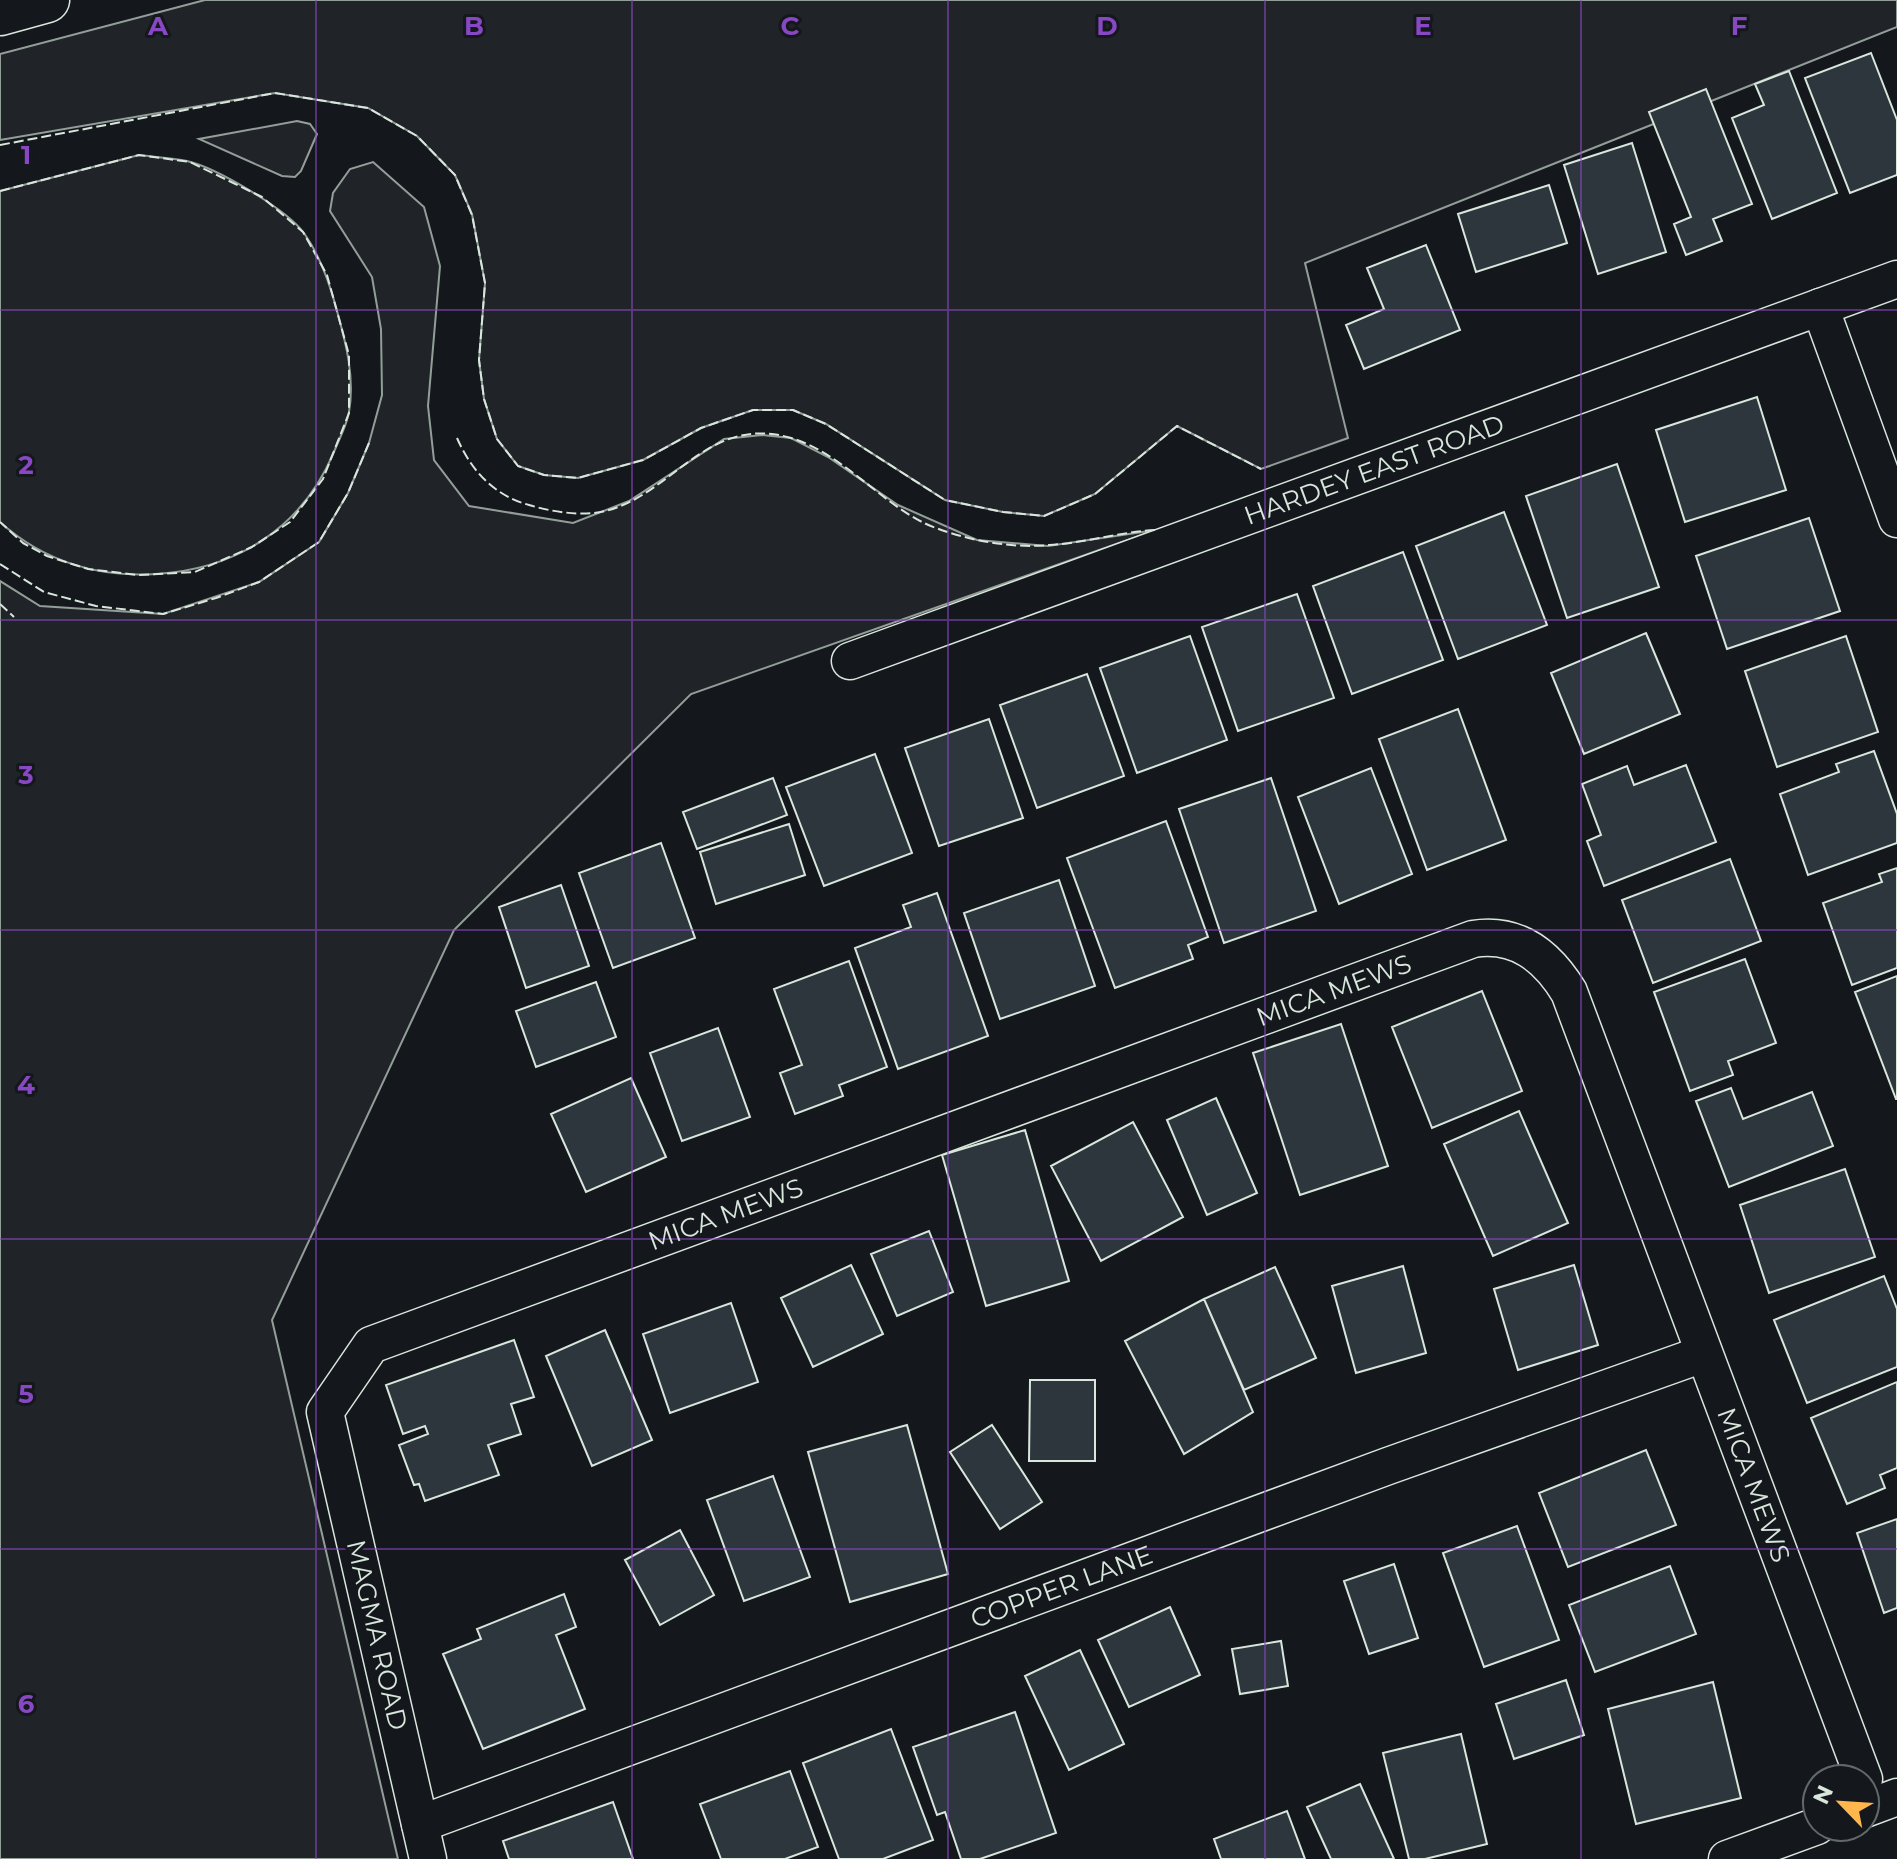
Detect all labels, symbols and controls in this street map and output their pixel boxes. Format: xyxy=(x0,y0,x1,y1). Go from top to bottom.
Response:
text: A xyxy=(147,10,169,42)
text: B xyxy=(464,10,484,42)
text: C xyxy=(781,10,800,42)
text: D xyxy=(1096,10,1118,42)
text: E xyxy=(1414,10,1432,42)
text: F xyxy=(1731,10,1747,42)
text: 1 xyxy=(21,139,31,171)
street label: HARDEY EAST ROAD xyxy=(1240,408,1509,532)
text: 2 xyxy=(18,449,34,481)
text: 3 xyxy=(17,759,34,791)
street label: MICA MEWS xyxy=(1252,947,1416,1033)
text: 4 xyxy=(17,1069,35,1101)
street label: MICA MEWS xyxy=(644,1171,808,1257)
text: 5 xyxy=(18,1378,34,1410)
street label: MICA MEWS xyxy=(1710,1403,1797,1567)
street label: MAGMA ROAD xyxy=(340,1537,414,1733)
street label: COPPER LANE xyxy=(966,1538,1157,1635)
text: 6 xyxy=(18,1688,35,1720)
north arrow xyxy=(1801,1763,1881,1843)
text: N xyxy=(1807,1781,1839,1809)

